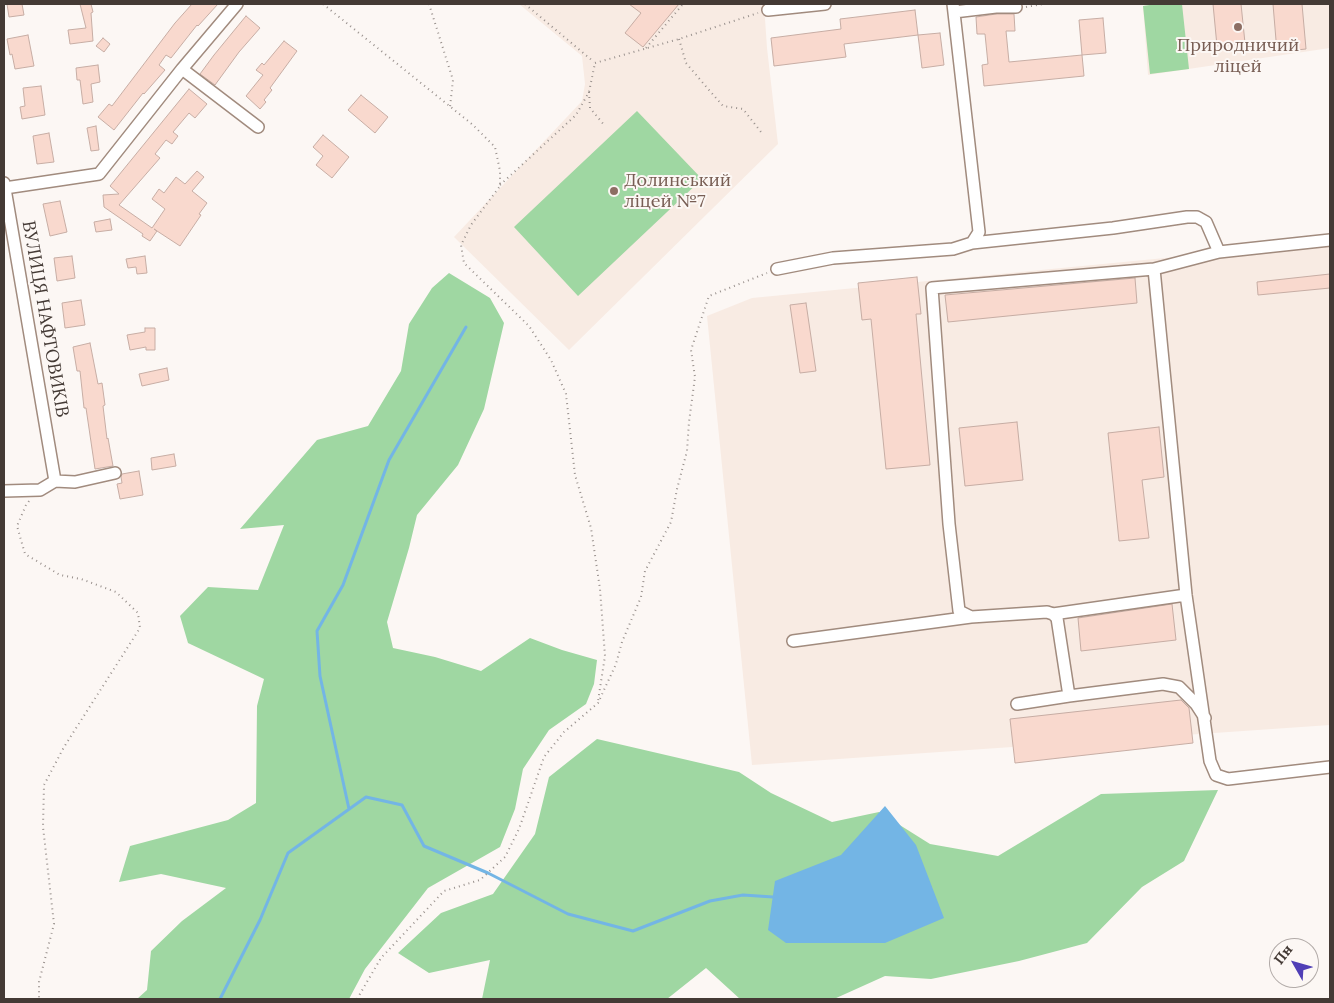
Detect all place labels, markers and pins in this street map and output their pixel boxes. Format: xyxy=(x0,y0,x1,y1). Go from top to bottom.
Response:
marker: Природничий ліцей xyxy=(1232,21,1244,33)
place label: Природничий ліцей xyxy=(1177,35,1299,78)
place label: Долинський ліцей №7 xyxy=(624,170,731,212)
marker: Долинський ліцей №7 xyxy=(608,185,620,197)

